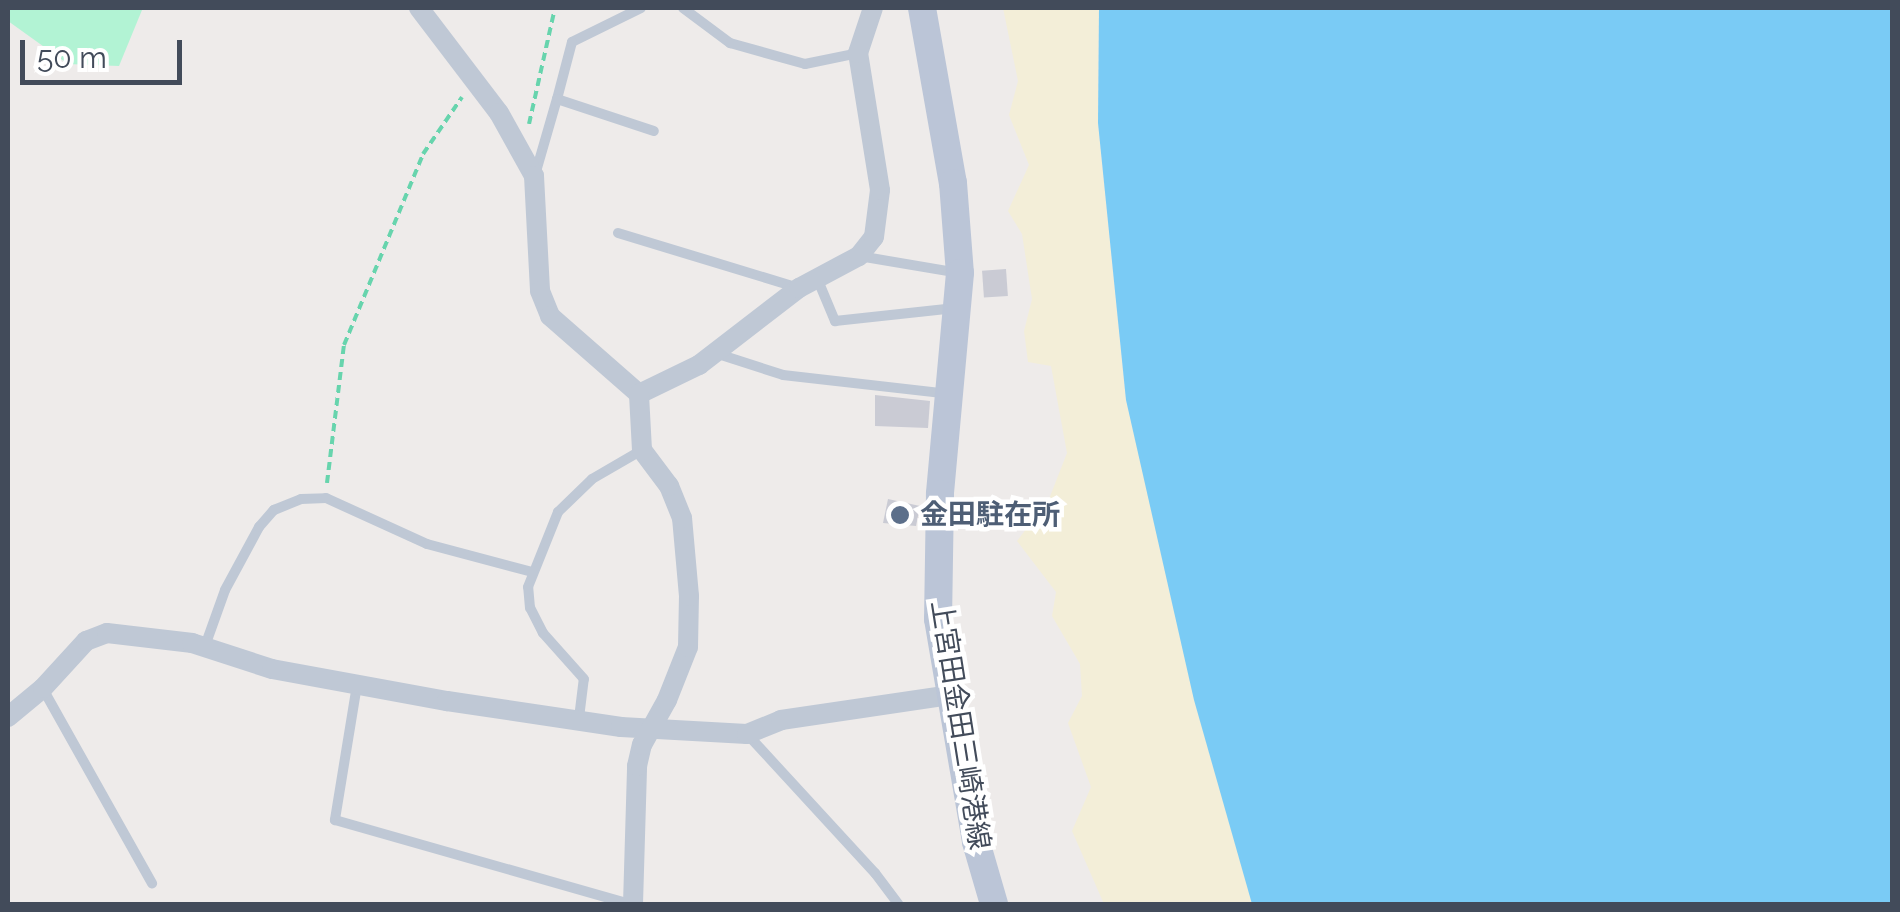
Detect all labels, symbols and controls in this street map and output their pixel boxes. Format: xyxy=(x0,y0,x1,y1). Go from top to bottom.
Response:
scale bar xyxy=(25,20,188,82)
text: 50 m xyxy=(37,40,107,75)
place label: 金田駐在所 xyxy=(920,498,1060,532)
marker: 金田駐在所 xyxy=(889,504,911,526)
street label: 上宮田金田三崎港線 xyxy=(924,598,996,852)

